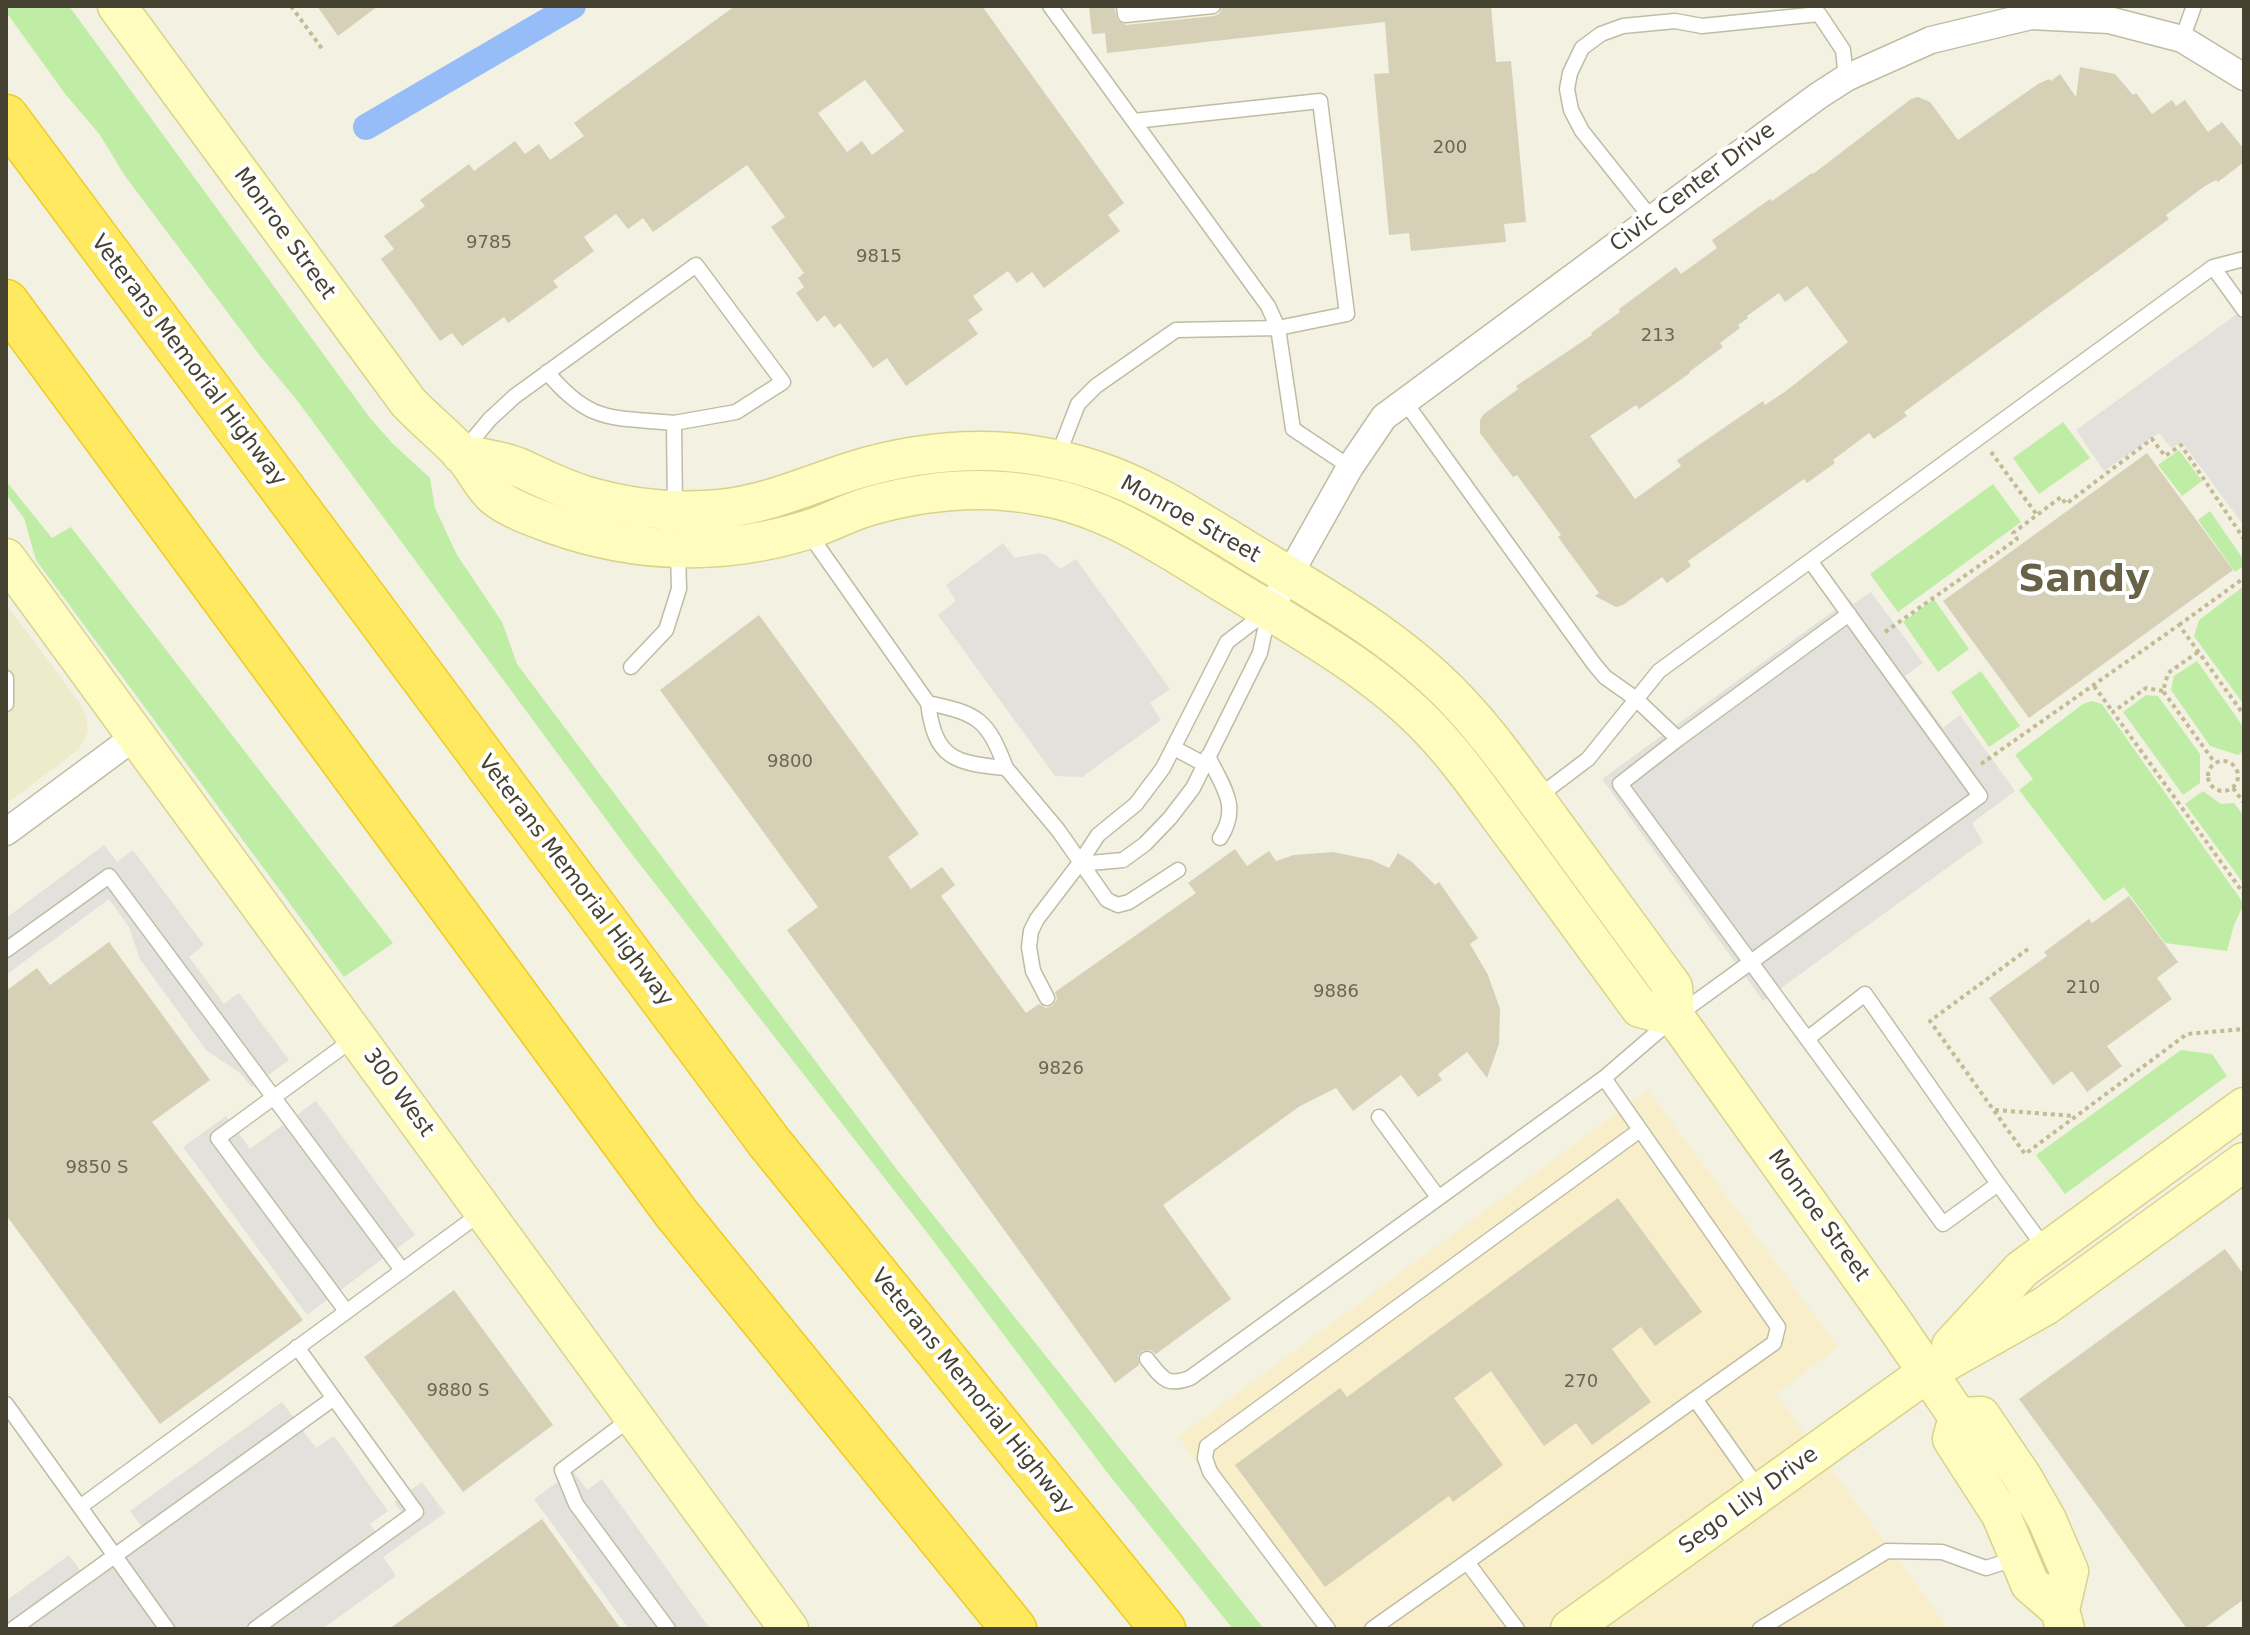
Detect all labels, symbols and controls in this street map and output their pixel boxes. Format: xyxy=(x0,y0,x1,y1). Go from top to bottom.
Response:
street label: Civic Center Drive xyxy=(1605,117,1781,259)
house number: 200 xyxy=(1433,137,1467,159)
street label: Monroe Street xyxy=(228,163,340,305)
street label: Veterans Memorial Highway xyxy=(85,230,291,492)
house number: 9785 xyxy=(466,232,512,254)
house number: 9815 xyxy=(856,246,902,268)
house number: 213 xyxy=(1641,325,1675,347)
street label: Monroe Street xyxy=(1115,471,1265,569)
district label: Sandy xyxy=(2018,558,2150,604)
street label: Veterans Memorial Highway xyxy=(472,750,678,1012)
house number: 9800 xyxy=(767,751,813,773)
house number: 210 xyxy=(2066,977,2100,999)
house number: 9886 xyxy=(1313,981,1359,1003)
street label: 300 West xyxy=(357,1044,439,1142)
house number: 9826 xyxy=(1038,1058,1084,1080)
street label: Monroe Street xyxy=(1762,1145,1874,1287)
house number: 9850 S xyxy=(66,1157,128,1179)
street label: Veterans Memorial Highway xyxy=(865,1264,1079,1520)
house number: 270 xyxy=(1564,1371,1598,1393)
house number: 9880 S xyxy=(427,1380,489,1402)
street label: Sego Lily Drive xyxy=(1674,1442,1824,1560)

